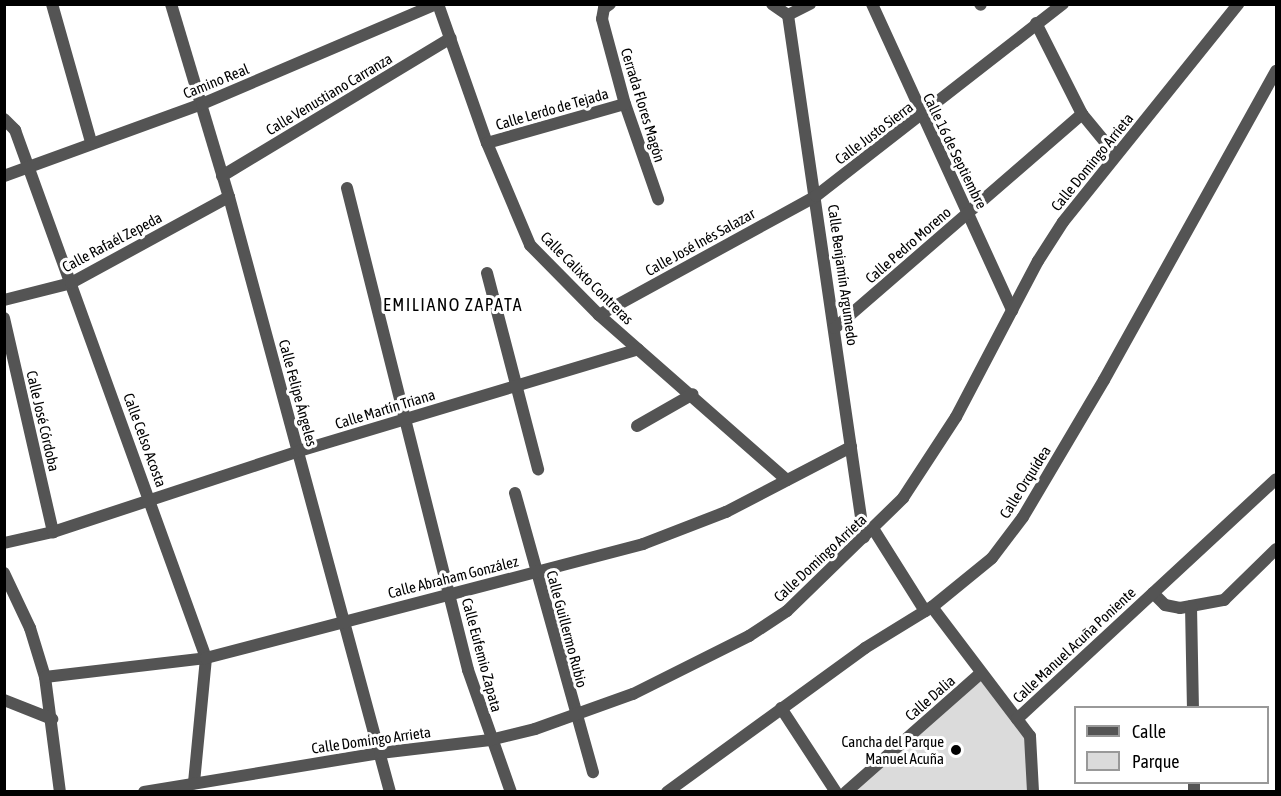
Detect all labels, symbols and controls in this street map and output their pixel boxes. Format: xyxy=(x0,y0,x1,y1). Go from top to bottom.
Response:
street label: Cerrada Flores Magón xyxy=(617,46,669,164)
street label: Calle Venustiano Carranza xyxy=(263,49,395,139)
street label: Camino Real xyxy=(180,60,252,102)
street label: Calle Lerdo de Tejada xyxy=(493,84,611,134)
street label: Calle 16 de Septiembre xyxy=(919,90,991,212)
street label: Calle Justo Sierra xyxy=(831,98,917,168)
street label: Calle Domingo Arrieta xyxy=(1047,110,1137,214)
street label: Calle Benjamín Argumedo xyxy=(824,203,862,347)
street label: Calle Pedro Moreno xyxy=(861,203,955,287)
street label: Calle José Inés Salazar xyxy=(642,204,758,280)
street label: Calle Rafaél Zepeda xyxy=(59,208,165,276)
street label: Calle Calixto Contreras xyxy=(537,228,637,328)
district label: EMILIANO ZAPATA xyxy=(383,294,523,316)
street label: Calle Felipe Ángeles xyxy=(275,338,321,448)
street label: Calle José Córdoba xyxy=(23,369,63,473)
street label: Calle Martín Triana xyxy=(333,385,437,433)
street label: Calle Celso Acosta xyxy=(120,390,170,490)
street label: Calle Orquídea xyxy=(996,442,1054,522)
street label: Calle Domingo Arrieta xyxy=(770,510,870,606)
street label: Calle Abraham González xyxy=(386,552,520,602)
street label: Calle Guillermo Rubio xyxy=(543,569,591,689)
street label: Calle Manuel Acuña Poniente xyxy=(1009,583,1139,707)
street label: Calle Eufemio Zapata xyxy=(458,596,506,714)
street label: Calle Dalia xyxy=(901,671,959,725)
legend xyxy=(1074,706,1269,784)
text: Calle xyxy=(1132,721,1166,742)
street label: Calle Domingo Arrieta xyxy=(310,723,432,757)
place label: Cancha del Parque Manuel Acuña xyxy=(842,732,944,767)
marker: Cancha del Parque Manuel Acuña xyxy=(949,743,963,757)
text: Parque xyxy=(1132,751,1180,772)

